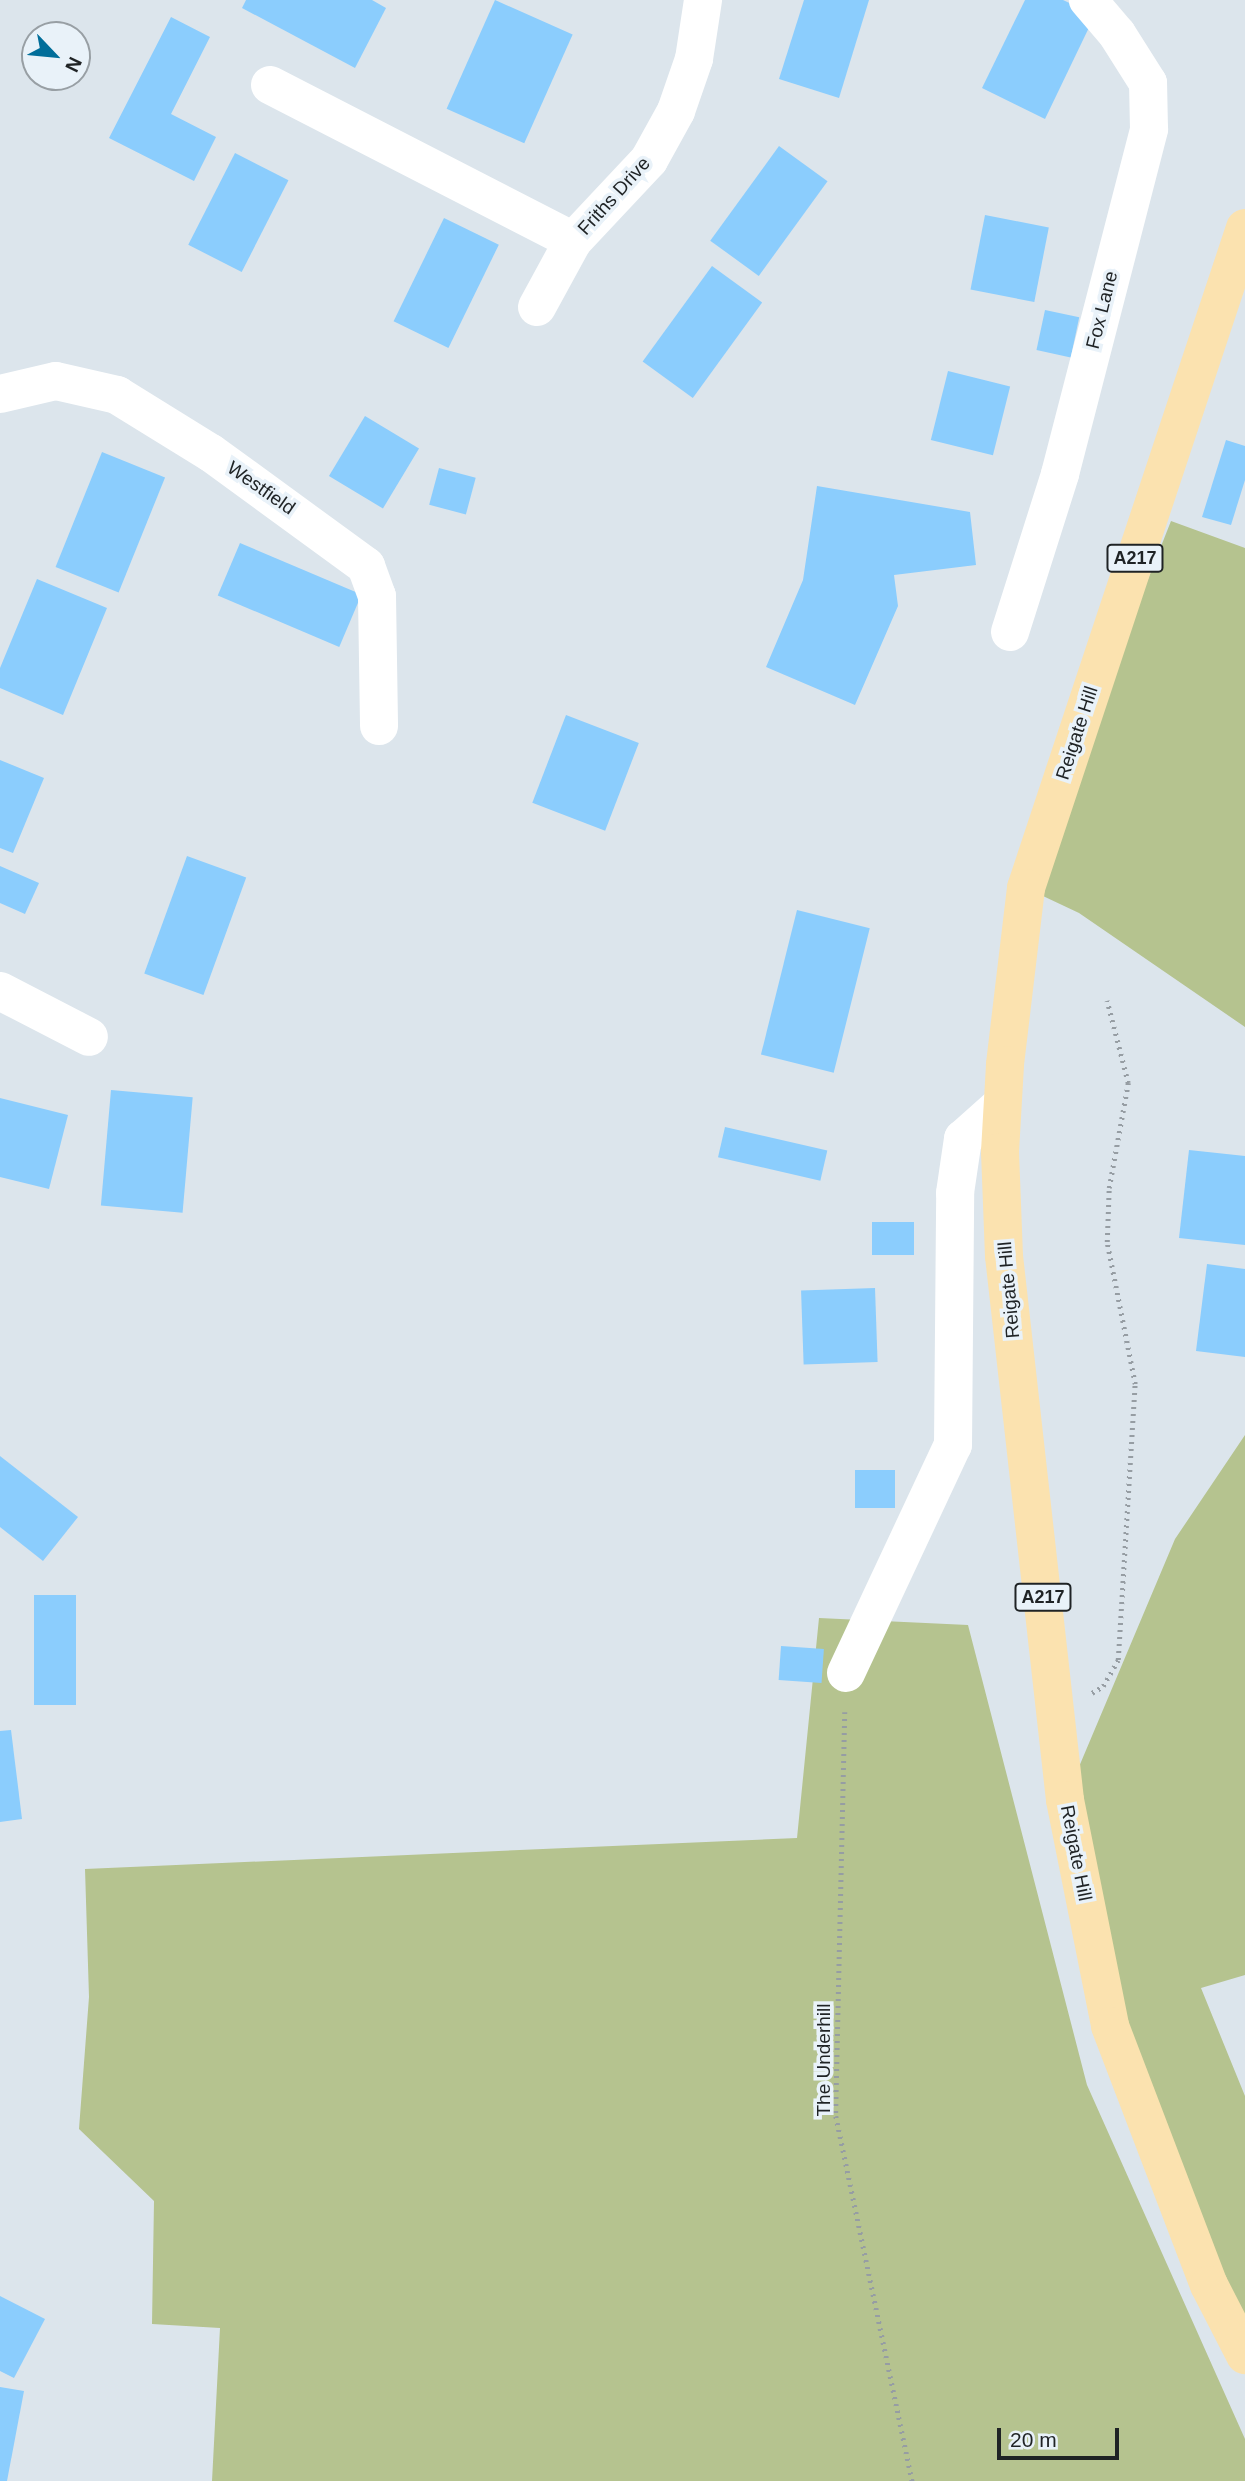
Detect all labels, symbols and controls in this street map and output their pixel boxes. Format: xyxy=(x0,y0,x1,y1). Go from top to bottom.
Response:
north arrow xyxy=(21,21,91,91)
text: N xyxy=(61,54,86,75)
street label: Friths Drive xyxy=(573,152,655,240)
street label: Fox Lane xyxy=(1081,269,1123,351)
street label: Westfield xyxy=(223,456,299,520)
road number: A217 xyxy=(1105,544,1165,572)
street label: Reigate Hill xyxy=(1051,683,1103,783)
street label: Reigate Hill xyxy=(993,1241,1025,1339)
road number: A217 xyxy=(1013,1582,1073,1612)
street label: Reigate Hill xyxy=(1056,1803,1096,1903)
street label: The Underhill xyxy=(813,2004,835,2116)
scale bar xyxy=(1000,2414,1122,2458)
text: 20 m xyxy=(1010,2428,1057,2451)

